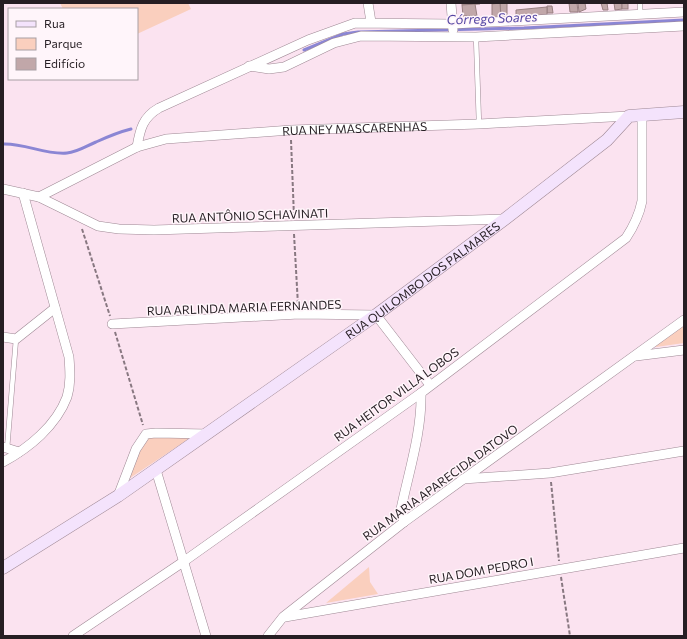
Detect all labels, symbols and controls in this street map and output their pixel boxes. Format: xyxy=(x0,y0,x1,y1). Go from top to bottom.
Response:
legend xyxy=(8,8,138,80)
water label: Córrego Soares xyxy=(446,8,538,28)
text: Rua xyxy=(44,16,65,30)
text: Parque xyxy=(44,36,82,50)
text: Edifício xyxy=(44,56,85,70)
street label: RUA NEY MASCARENHAS xyxy=(282,119,427,138)
street label: RUA ANTÔNIO SCHAVINATI xyxy=(172,205,328,225)
street label: RUA QUILOMBO DOS PALMARES xyxy=(342,218,502,341)
street label: RUA ARLINDA MARIA FERNANDES xyxy=(147,297,341,317)
street label: RUA HEITOR VILLA LOBOS xyxy=(331,344,461,444)
street label: RUA MARIA APARECIDA DATOVO xyxy=(360,421,520,543)
street label: RUA DOM PEDRO I xyxy=(428,554,534,586)

